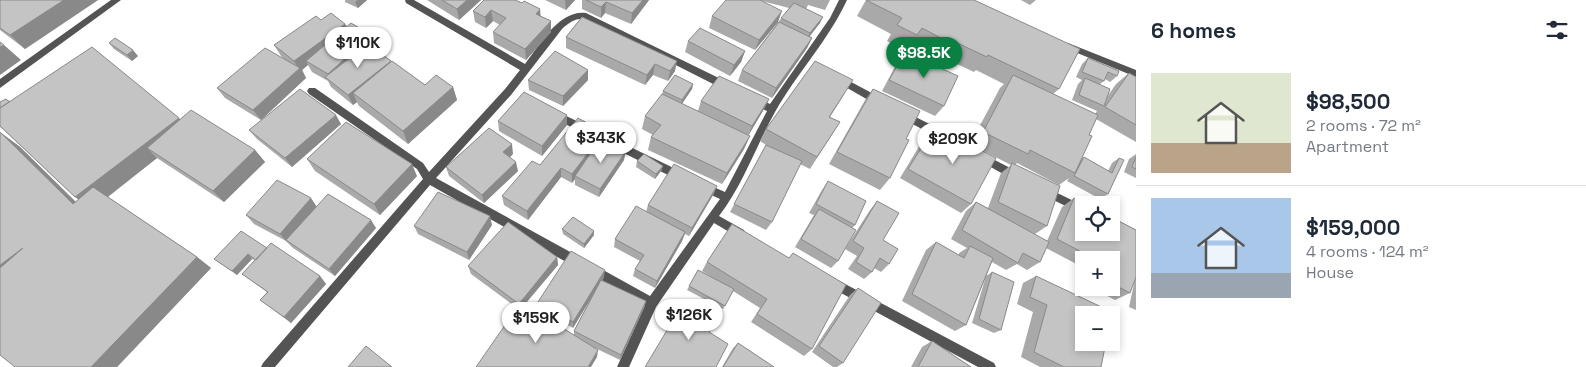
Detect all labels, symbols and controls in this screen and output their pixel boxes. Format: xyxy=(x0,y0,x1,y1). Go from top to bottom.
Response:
icon: filters xyxy=(1543,16,1571,44)
text: 6 homes xyxy=(1151,17,1236,44)
pin: $110K xyxy=(323,27,393,69)
text: $110K xyxy=(336,32,380,53)
pin: $98.5K xyxy=(883,36,965,79)
text: $98.5K xyxy=(897,42,951,63)
text: $98,500 xyxy=(1306,88,1390,115)
icon: home xyxy=(1191,93,1251,153)
text: 2 rooms · 72 m² xyxy=(1306,115,1421,136)
pin: $343K xyxy=(566,121,636,164)
pin: $209K xyxy=(918,122,988,165)
text: $343K xyxy=(576,127,626,148)
text: $209K xyxy=(928,128,978,149)
text: Apartment xyxy=(1306,136,1389,157)
map controls xyxy=(1075,196,1120,351)
button: locate xyxy=(1075,196,1120,241)
text: $159,000 xyxy=(1306,214,1400,241)
icon: home xyxy=(1191,218,1251,278)
text: 4 rooms · 124 m² xyxy=(1306,241,1429,262)
button: + xyxy=(1075,251,1120,296)
text: House xyxy=(1306,262,1354,283)
pin: $126K xyxy=(654,298,724,341)
pin: $159K xyxy=(501,302,571,344)
text: $126K xyxy=(666,304,712,325)
button: − xyxy=(1075,306,1120,351)
text: $159K xyxy=(513,307,559,328)

